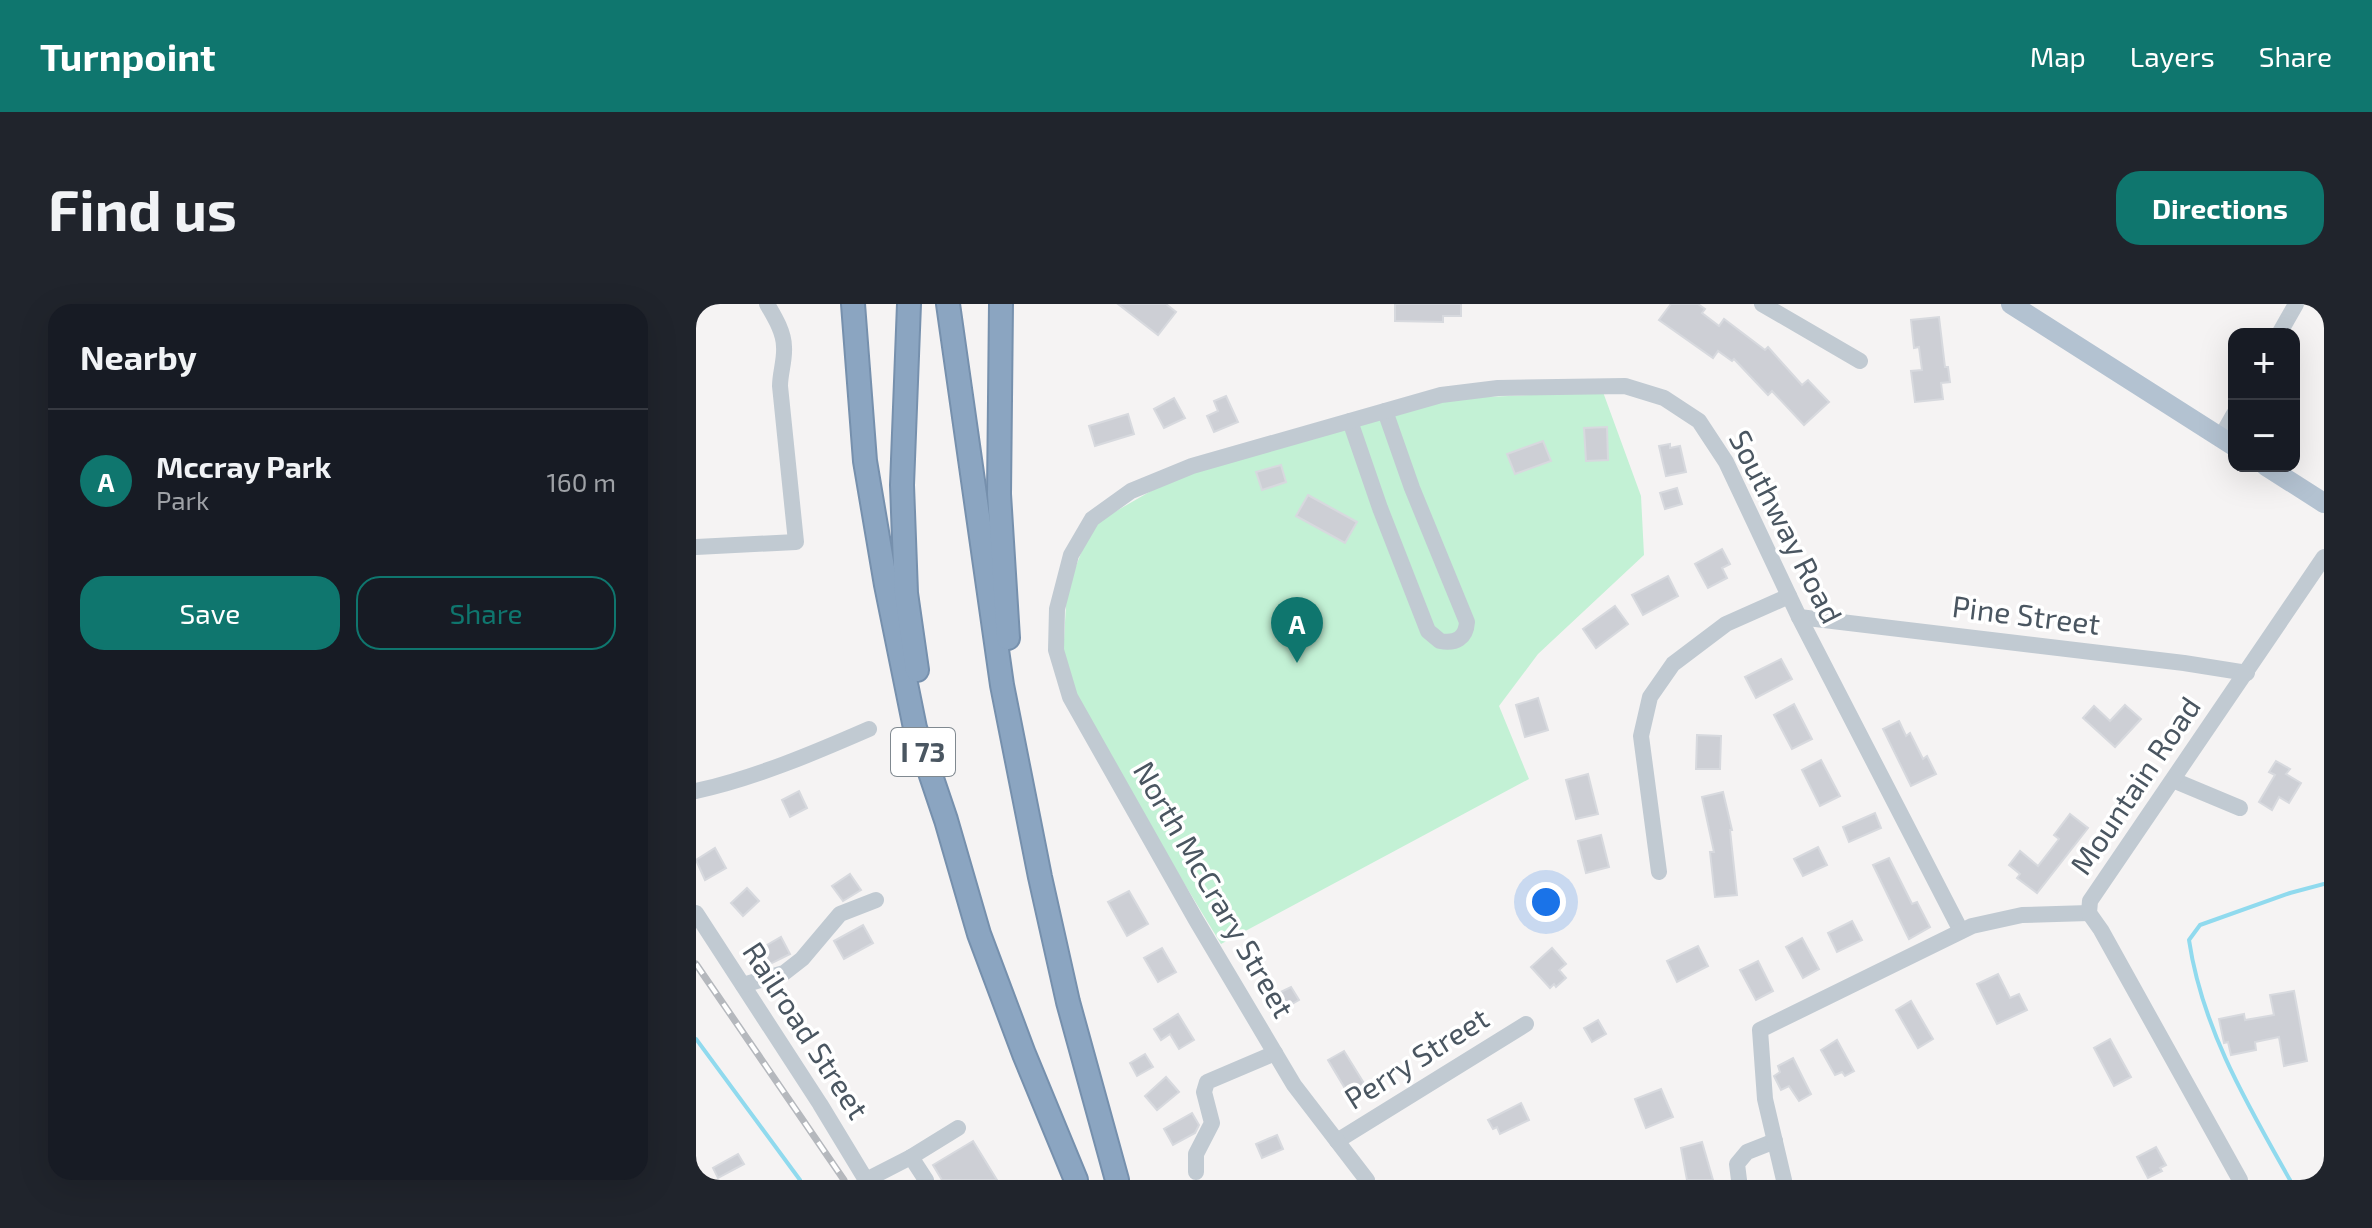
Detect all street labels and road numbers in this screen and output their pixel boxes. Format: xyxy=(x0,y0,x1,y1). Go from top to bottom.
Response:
street label: Southway Road xyxy=(1723,424,1851,629)
street label: Pine Street xyxy=(1950,587,2102,641)
street label: Mountain Road xyxy=(2062,689,2207,881)
road number: I 73 xyxy=(891,728,955,776)
street label: North McCrary Street xyxy=(1127,755,1303,1023)
street label: Railroad Street xyxy=(736,935,877,1125)
street label: Perry Street xyxy=(1337,999,1495,1116)

